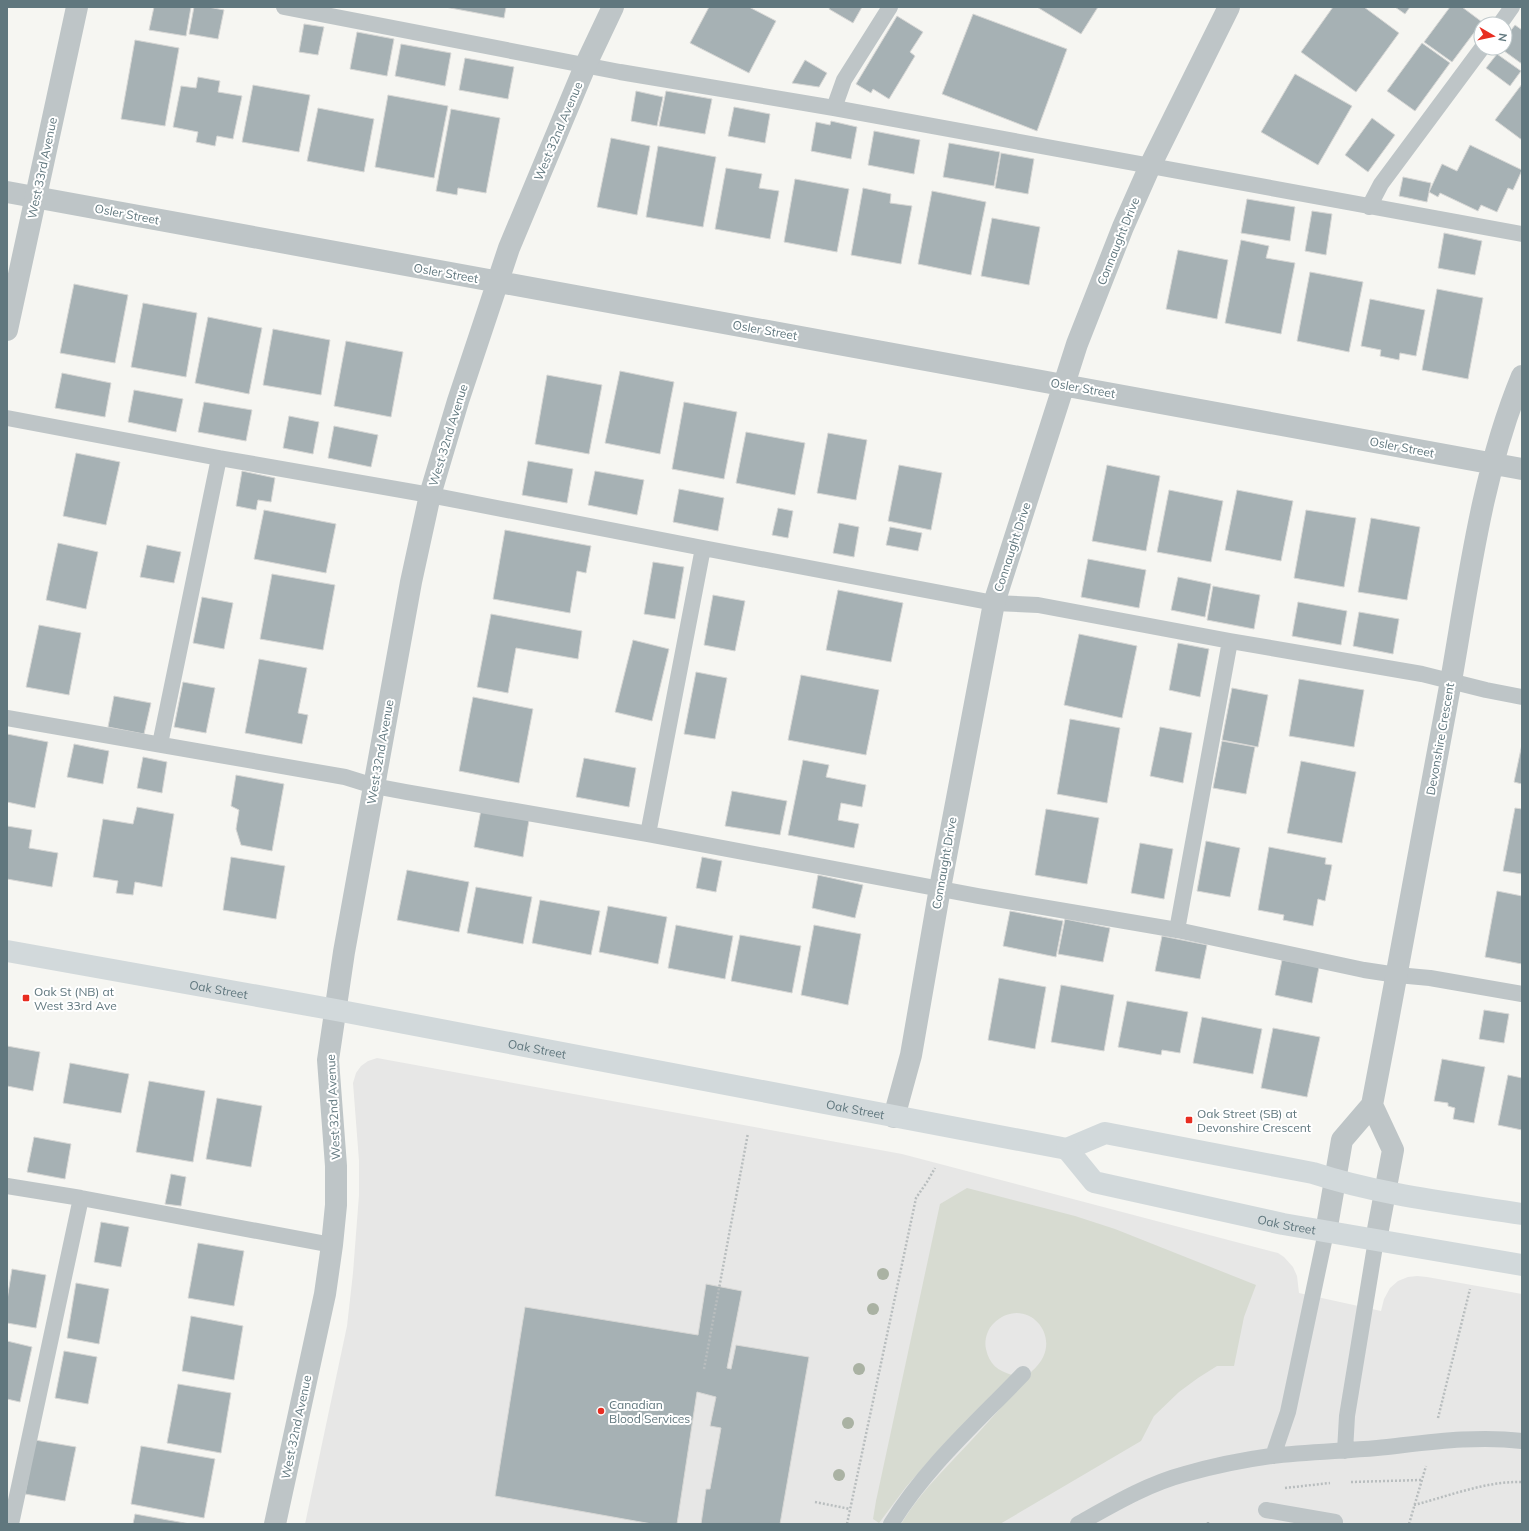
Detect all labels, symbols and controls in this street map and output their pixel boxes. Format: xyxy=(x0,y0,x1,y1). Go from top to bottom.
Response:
north arrow xyxy=(1473,16,1513,56)
text: N xyxy=(1495,32,1510,43)
street label: West 32nd Avenue xyxy=(530,79,586,183)
street label: West 33rd Avenue xyxy=(24,116,60,220)
street label: Connaught Drive xyxy=(1094,195,1142,287)
street label: Osler Street xyxy=(94,200,160,228)
street label: Osler Street xyxy=(413,260,479,286)
street label: Osler Street xyxy=(732,317,798,343)
street label: Osler Street xyxy=(1050,375,1116,401)
street label: West 32nd Avenue xyxy=(425,382,471,488)
street label: Osler Street xyxy=(1369,433,1435,461)
street label: Connaught Drive xyxy=(990,500,1034,594)
street label: Devonshire Crescent xyxy=(1423,682,1457,796)
street label: West 32nd Avenue xyxy=(363,699,397,805)
street label: Connaught Drive xyxy=(929,816,959,910)
street label: Oak Street xyxy=(188,976,249,1002)
place label: Oak St (NB) at West 33rd Ave xyxy=(34,984,117,1013)
marker: Oak St (NB) at West 33rd Ave xyxy=(21,993,31,1003)
street label: Oak Street xyxy=(507,1035,568,1061)
street label: West 32nd Avenue xyxy=(323,1054,343,1160)
street label: Oak Street xyxy=(825,1096,886,1122)
place label: Oak Street (SB) at Devonshire Crescent xyxy=(1197,1106,1311,1135)
marker: Oak Street (SB) at Devonshire Crescent xyxy=(1184,1115,1194,1125)
street label: Oak Street xyxy=(1256,1211,1317,1237)
street label: West 32nd Avenue xyxy=(278,1374,314,1480)
place label: Canadian Blood Services xyxy=(609,1397,690,1426)
marker: Canadian Blood Services xyxy=(596,1406,606,1416)

